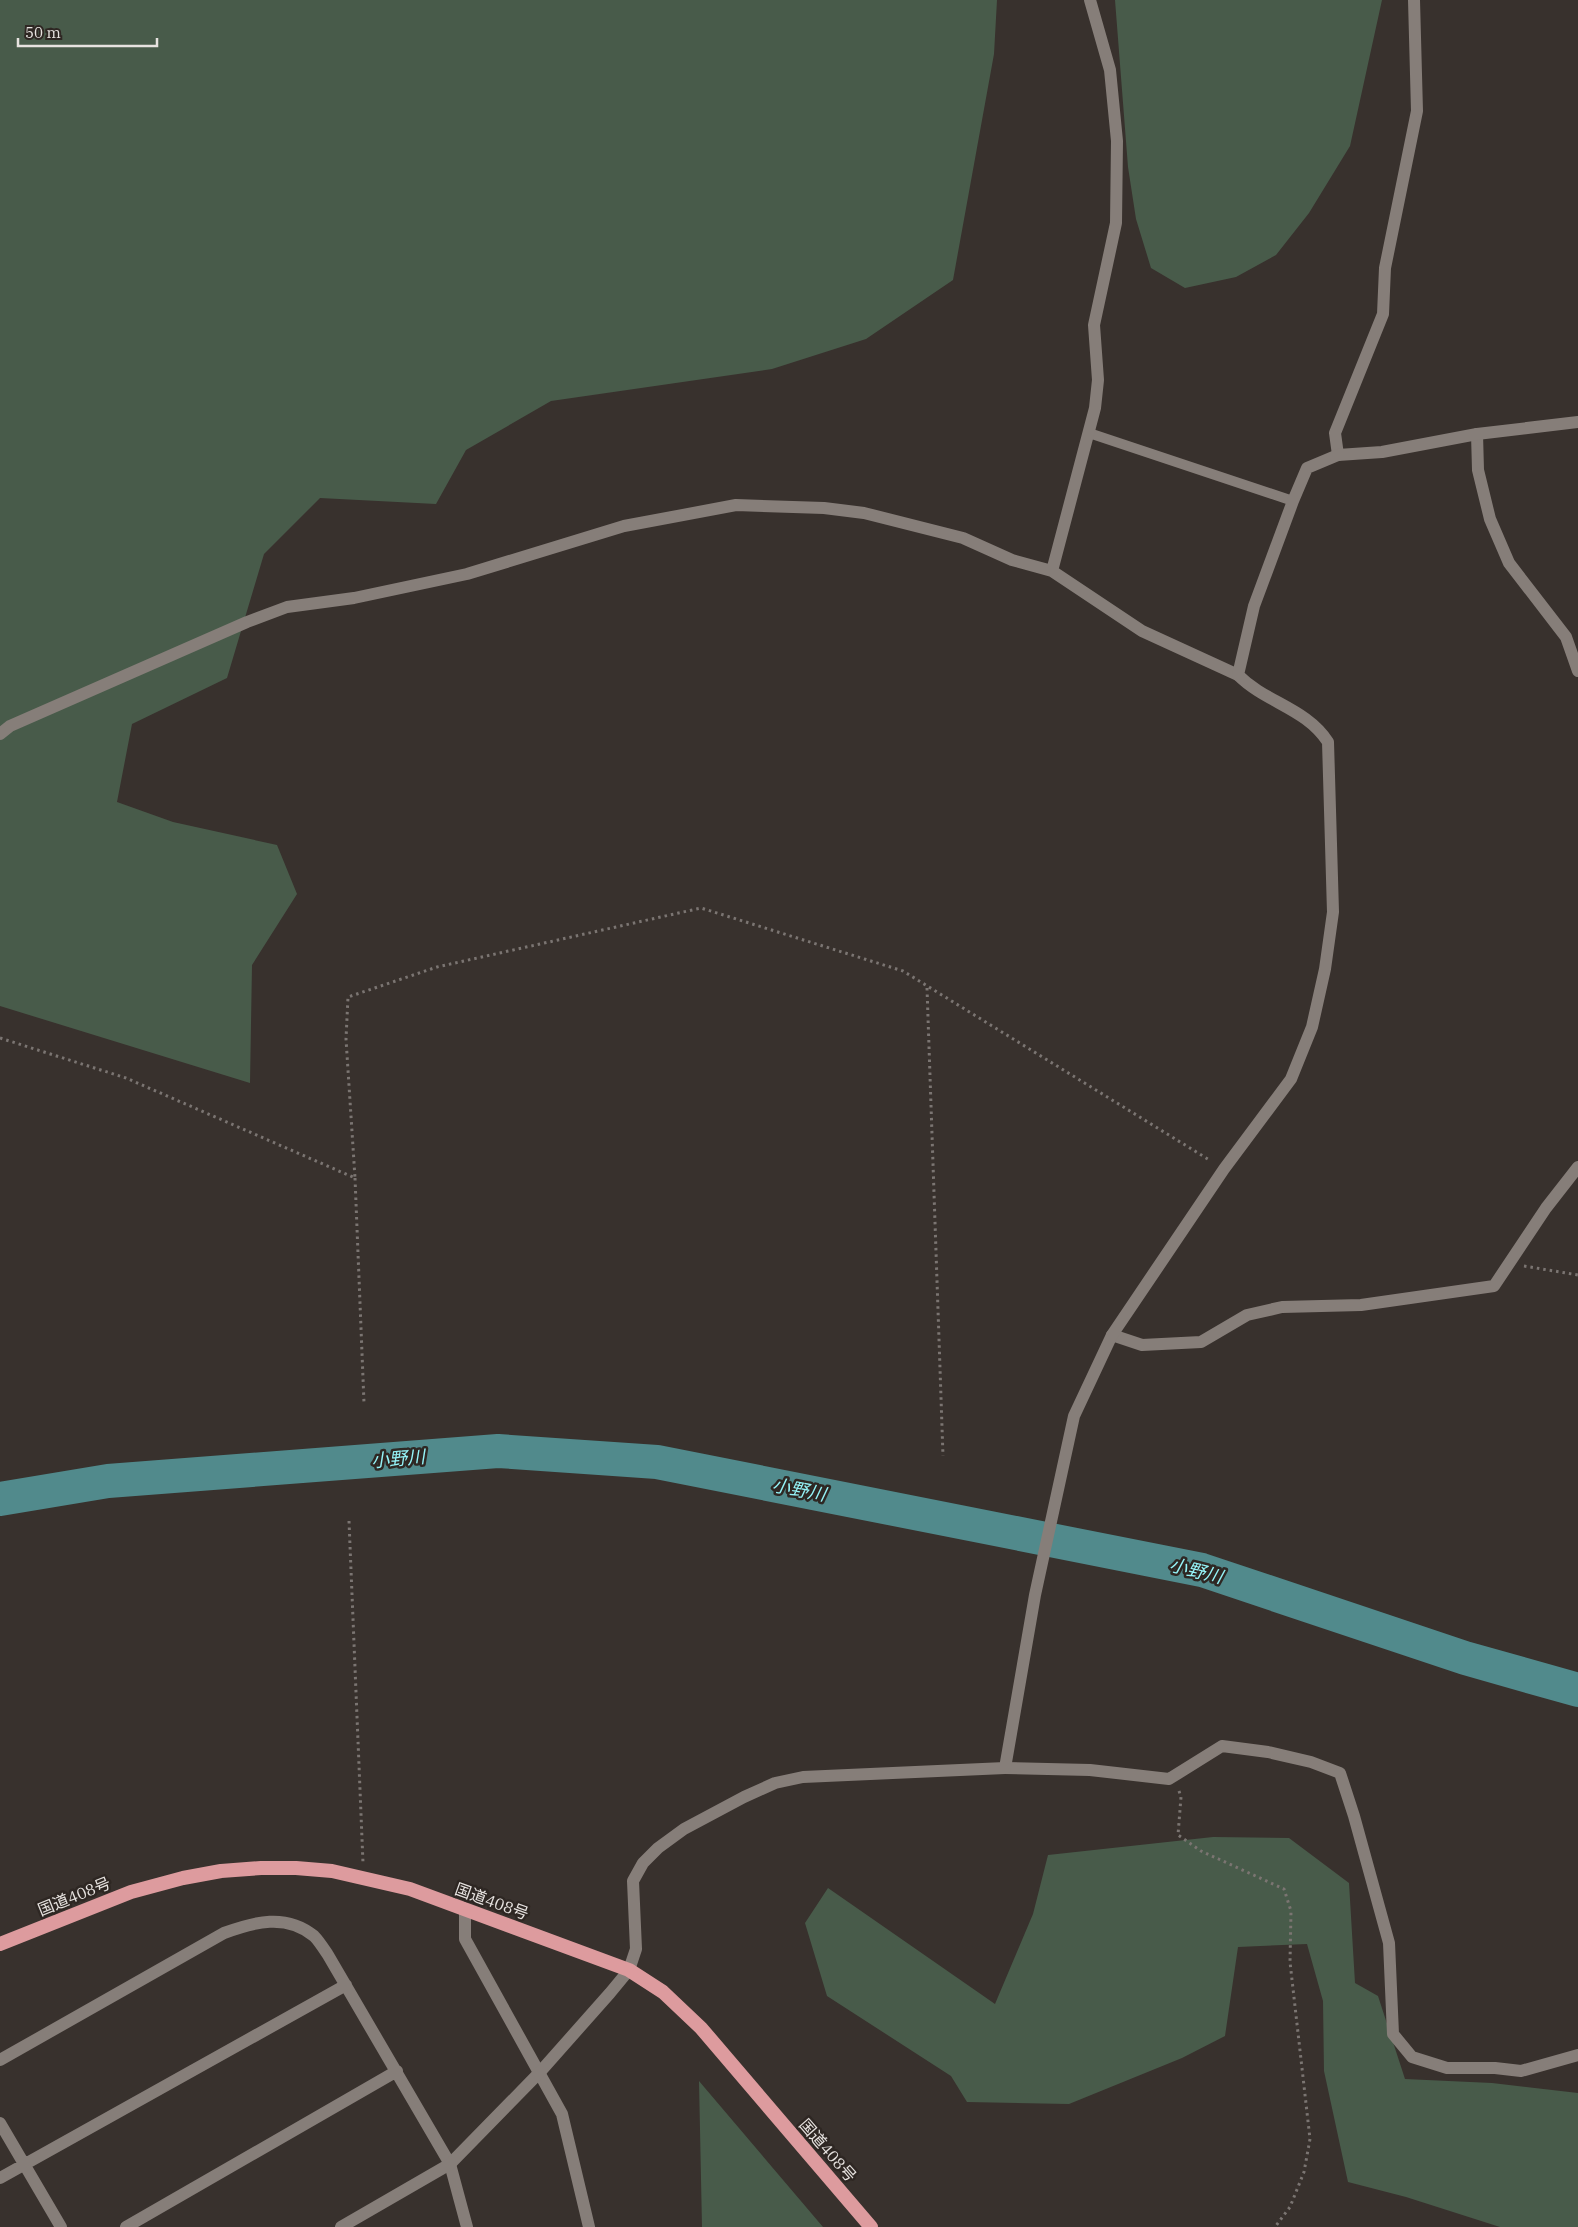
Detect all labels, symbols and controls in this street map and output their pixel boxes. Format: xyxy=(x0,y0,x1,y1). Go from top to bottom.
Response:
scale bar xyxy=(18,15,156,47)
text: 50 m xyxy=(25,23,61,42)
water label: 小野川 xyxy=(370,1445,428,1472)
water label: 小野川 xyxy=(770,1473,830,1506)
water label: 小野川 xyxy=(1167,1553,1227,1589)
street label: 国道408号 xyxy=(35,1872,113,1920)
street label: 国道408号 xyxy=(452,1878,532,1924)
street label: 国道408号 xyxy=(795,2114,861,2186)

